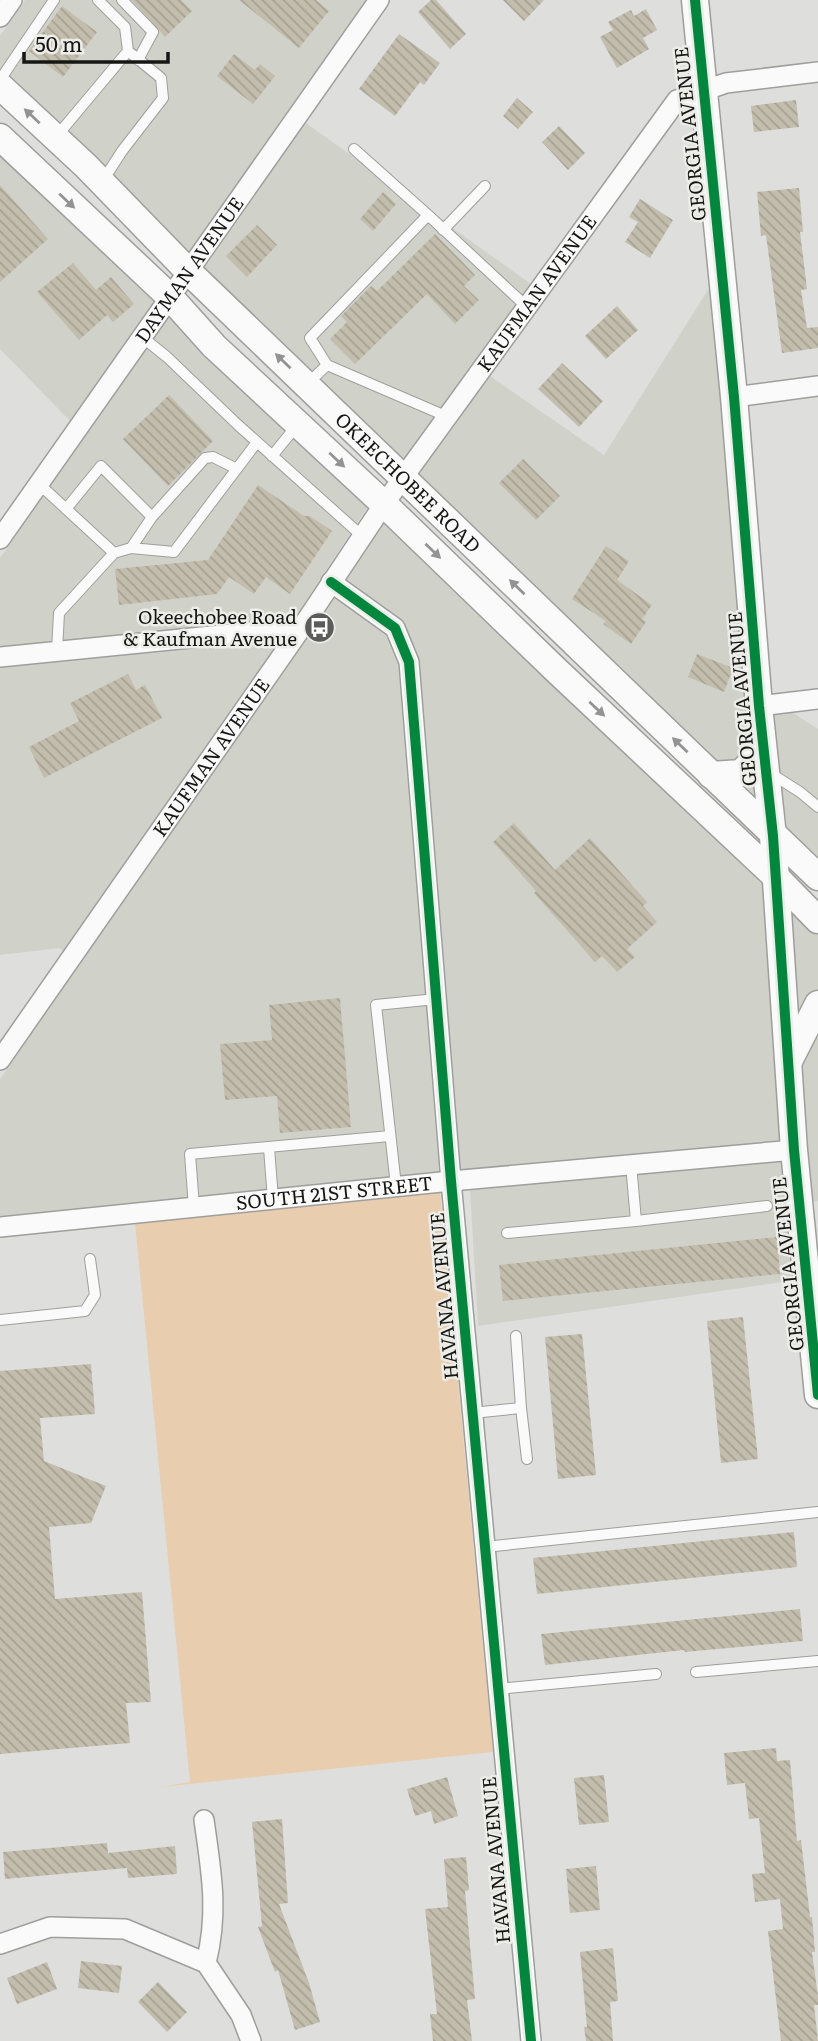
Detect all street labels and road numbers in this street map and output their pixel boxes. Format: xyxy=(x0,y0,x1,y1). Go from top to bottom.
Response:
street label: GEORGIA AVENUE xyxy=(666,46,712,223)
street label: DAYMAN AVENUE xyxy=(127,190,250,348)
street label: KAUFMAN AVENUE xyxy=(469,208,603,377)
street label: OKEECHOBEE ROAD xyxy=(330,405,488,559)
street label: GEORGIA AVENUE xyxy=(719,611,763,788)
street label: KAUFMAN AVENUE xyxy=(145,672,276,842)
street label: SOUTH 21ST STREET xyxy=(234,1168,434,1216)
street label: GEORGIA AVENUE xyxy=(764,1176,810,1353)
street label: HAVANA AVENUE xyxy=(422,1211,464,1381)
street label: HAVANA AVENUE xyxy=(474,1775,516,1945)

